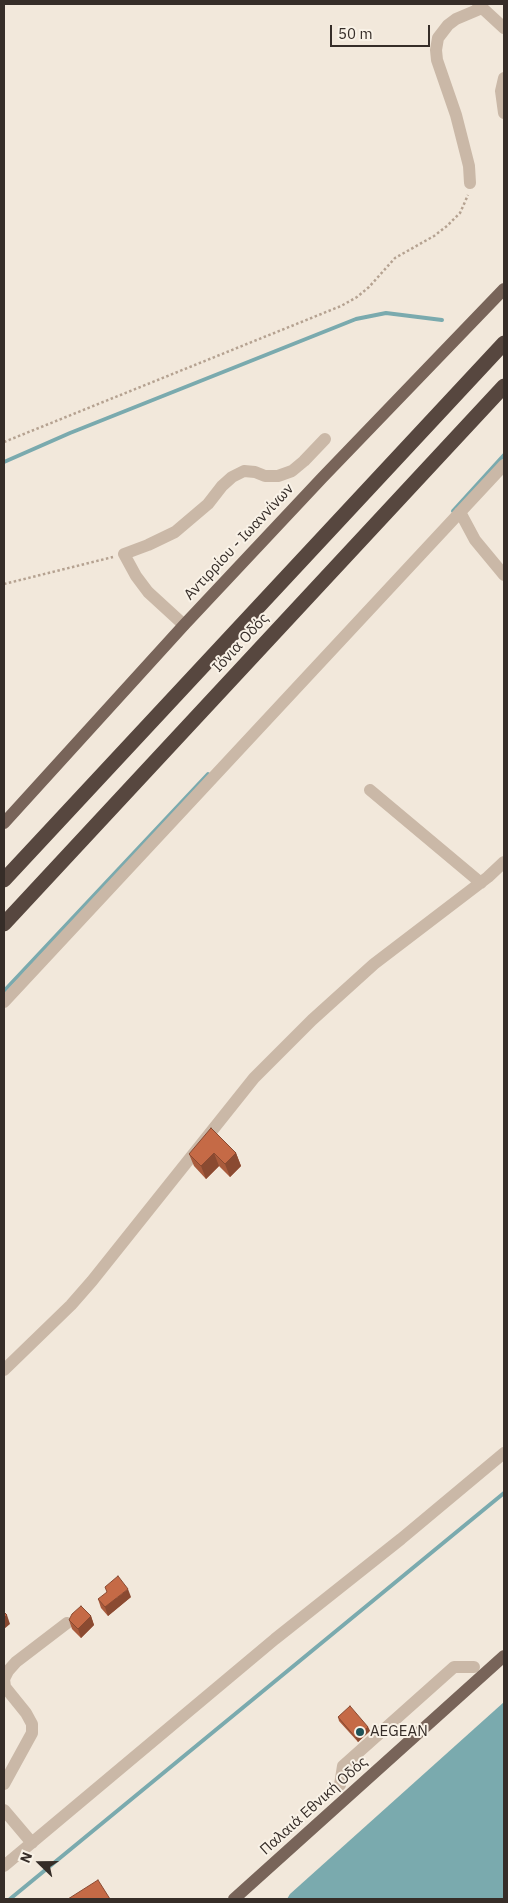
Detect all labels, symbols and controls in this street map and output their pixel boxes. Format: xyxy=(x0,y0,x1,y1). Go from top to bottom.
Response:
scale bar xyxy=(333,15,433,47)
text: 50 m xyxy=(338,24,373,43)
street label: Αντιρρίου - Ιωαννίνων xyxy=(180,480,298,604)
street label: Ιόνια Οδός xyxy=(209,610,273,676)
place label: AEGEAN xyxy=(370,1723,428,1741)
marker: AEGEAN xyxy=(354,1726,366,1738)
street label: Παλαιά Εθνική Οδός xyxy=(256,1753,372,1859)
north arrow xyxy=(15,1838,65,1888)
text: N xyxy=(16,1849,36,1865)

